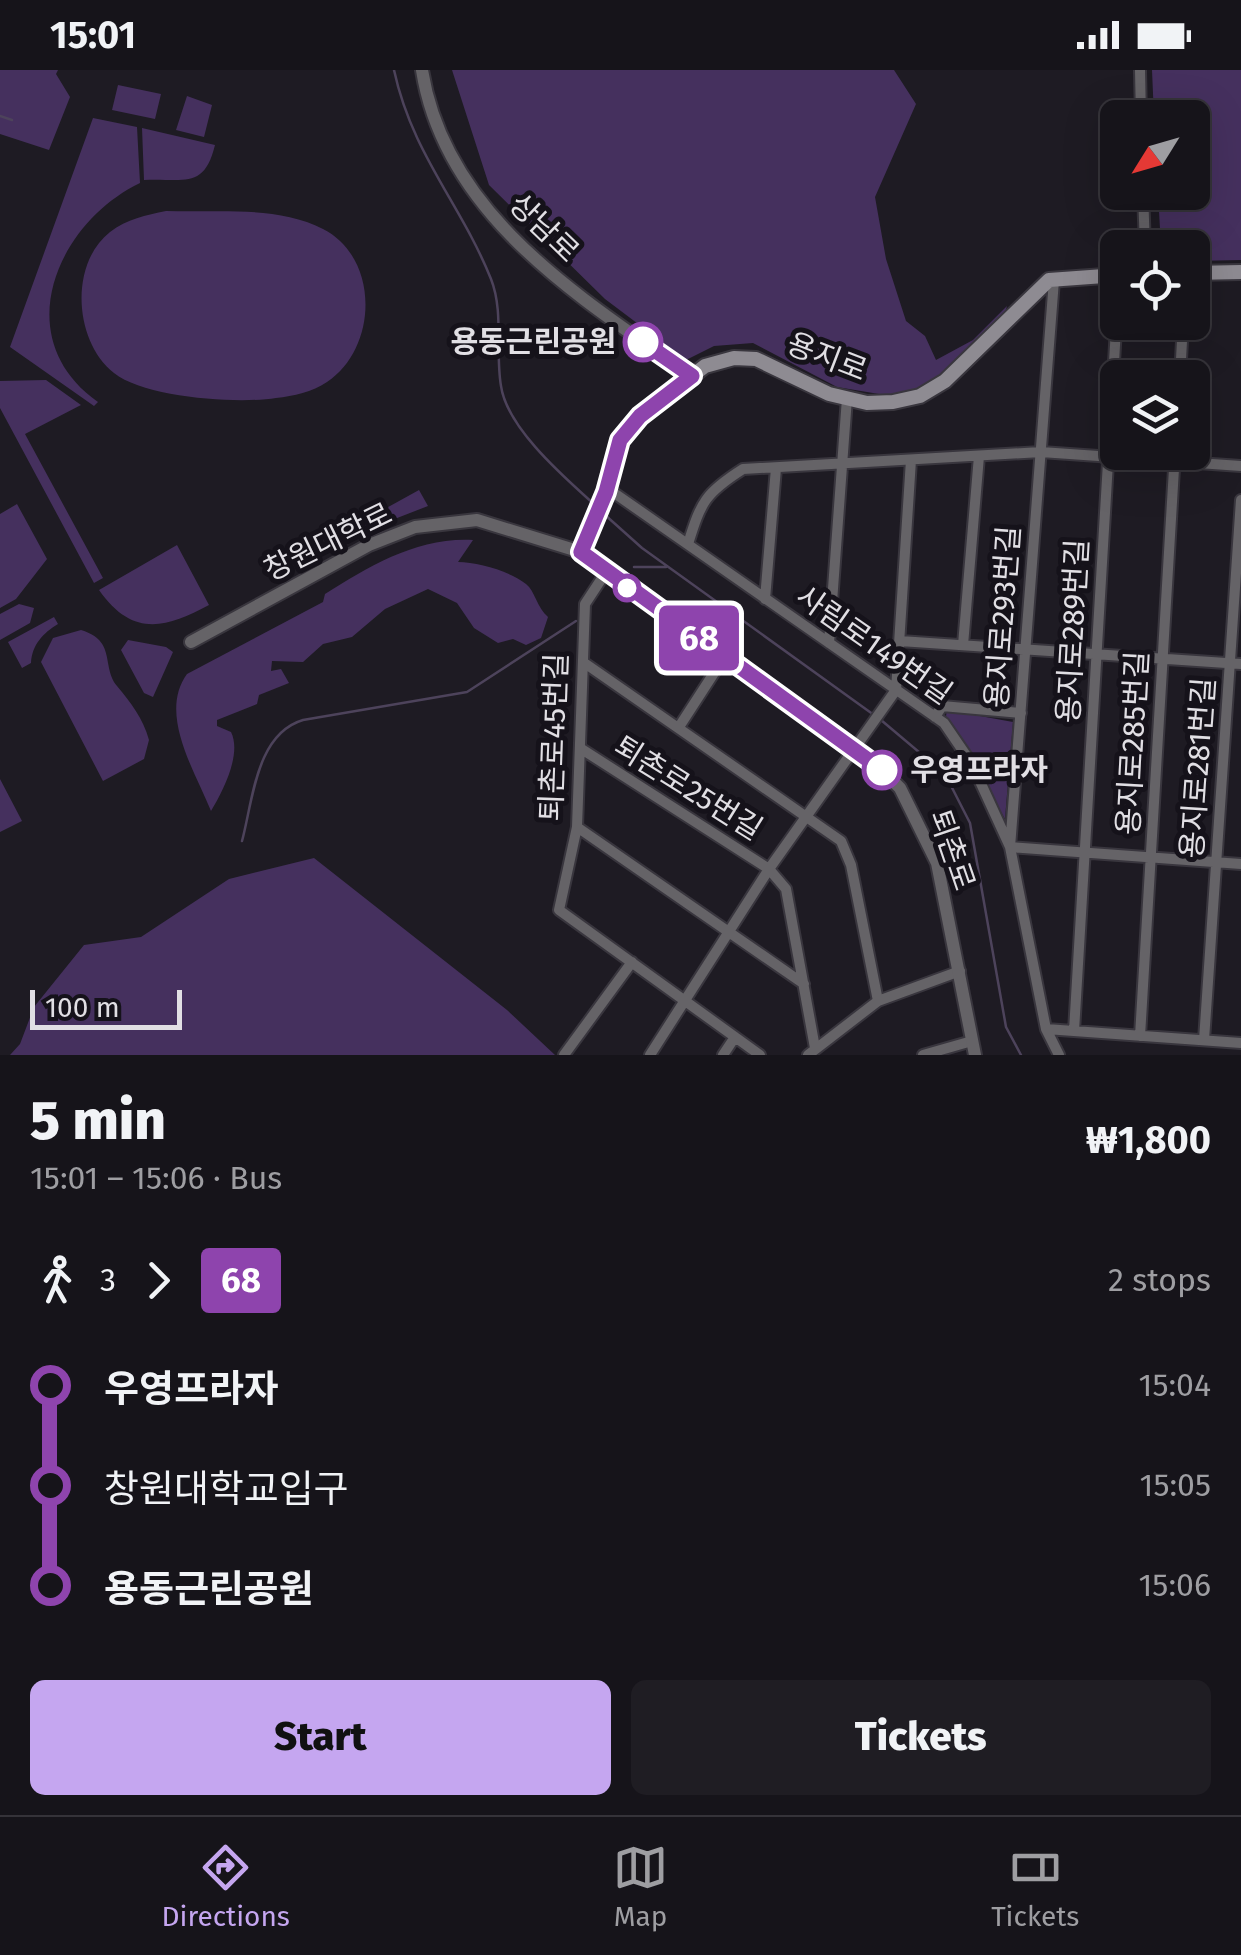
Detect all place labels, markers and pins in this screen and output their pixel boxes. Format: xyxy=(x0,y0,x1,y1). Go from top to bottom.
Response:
marker: 용동근린공원 xyxy=(624,323,662,361)
place label: 용동근린공원 xyxy=(450,324,616,360)
unlabelled marker xyxy=(614,575,640,601)
marker: 우영프라자 xyxy=(863,751,901,789)
place label: 우영프라자 xyxy=(910,752,1048,788)

